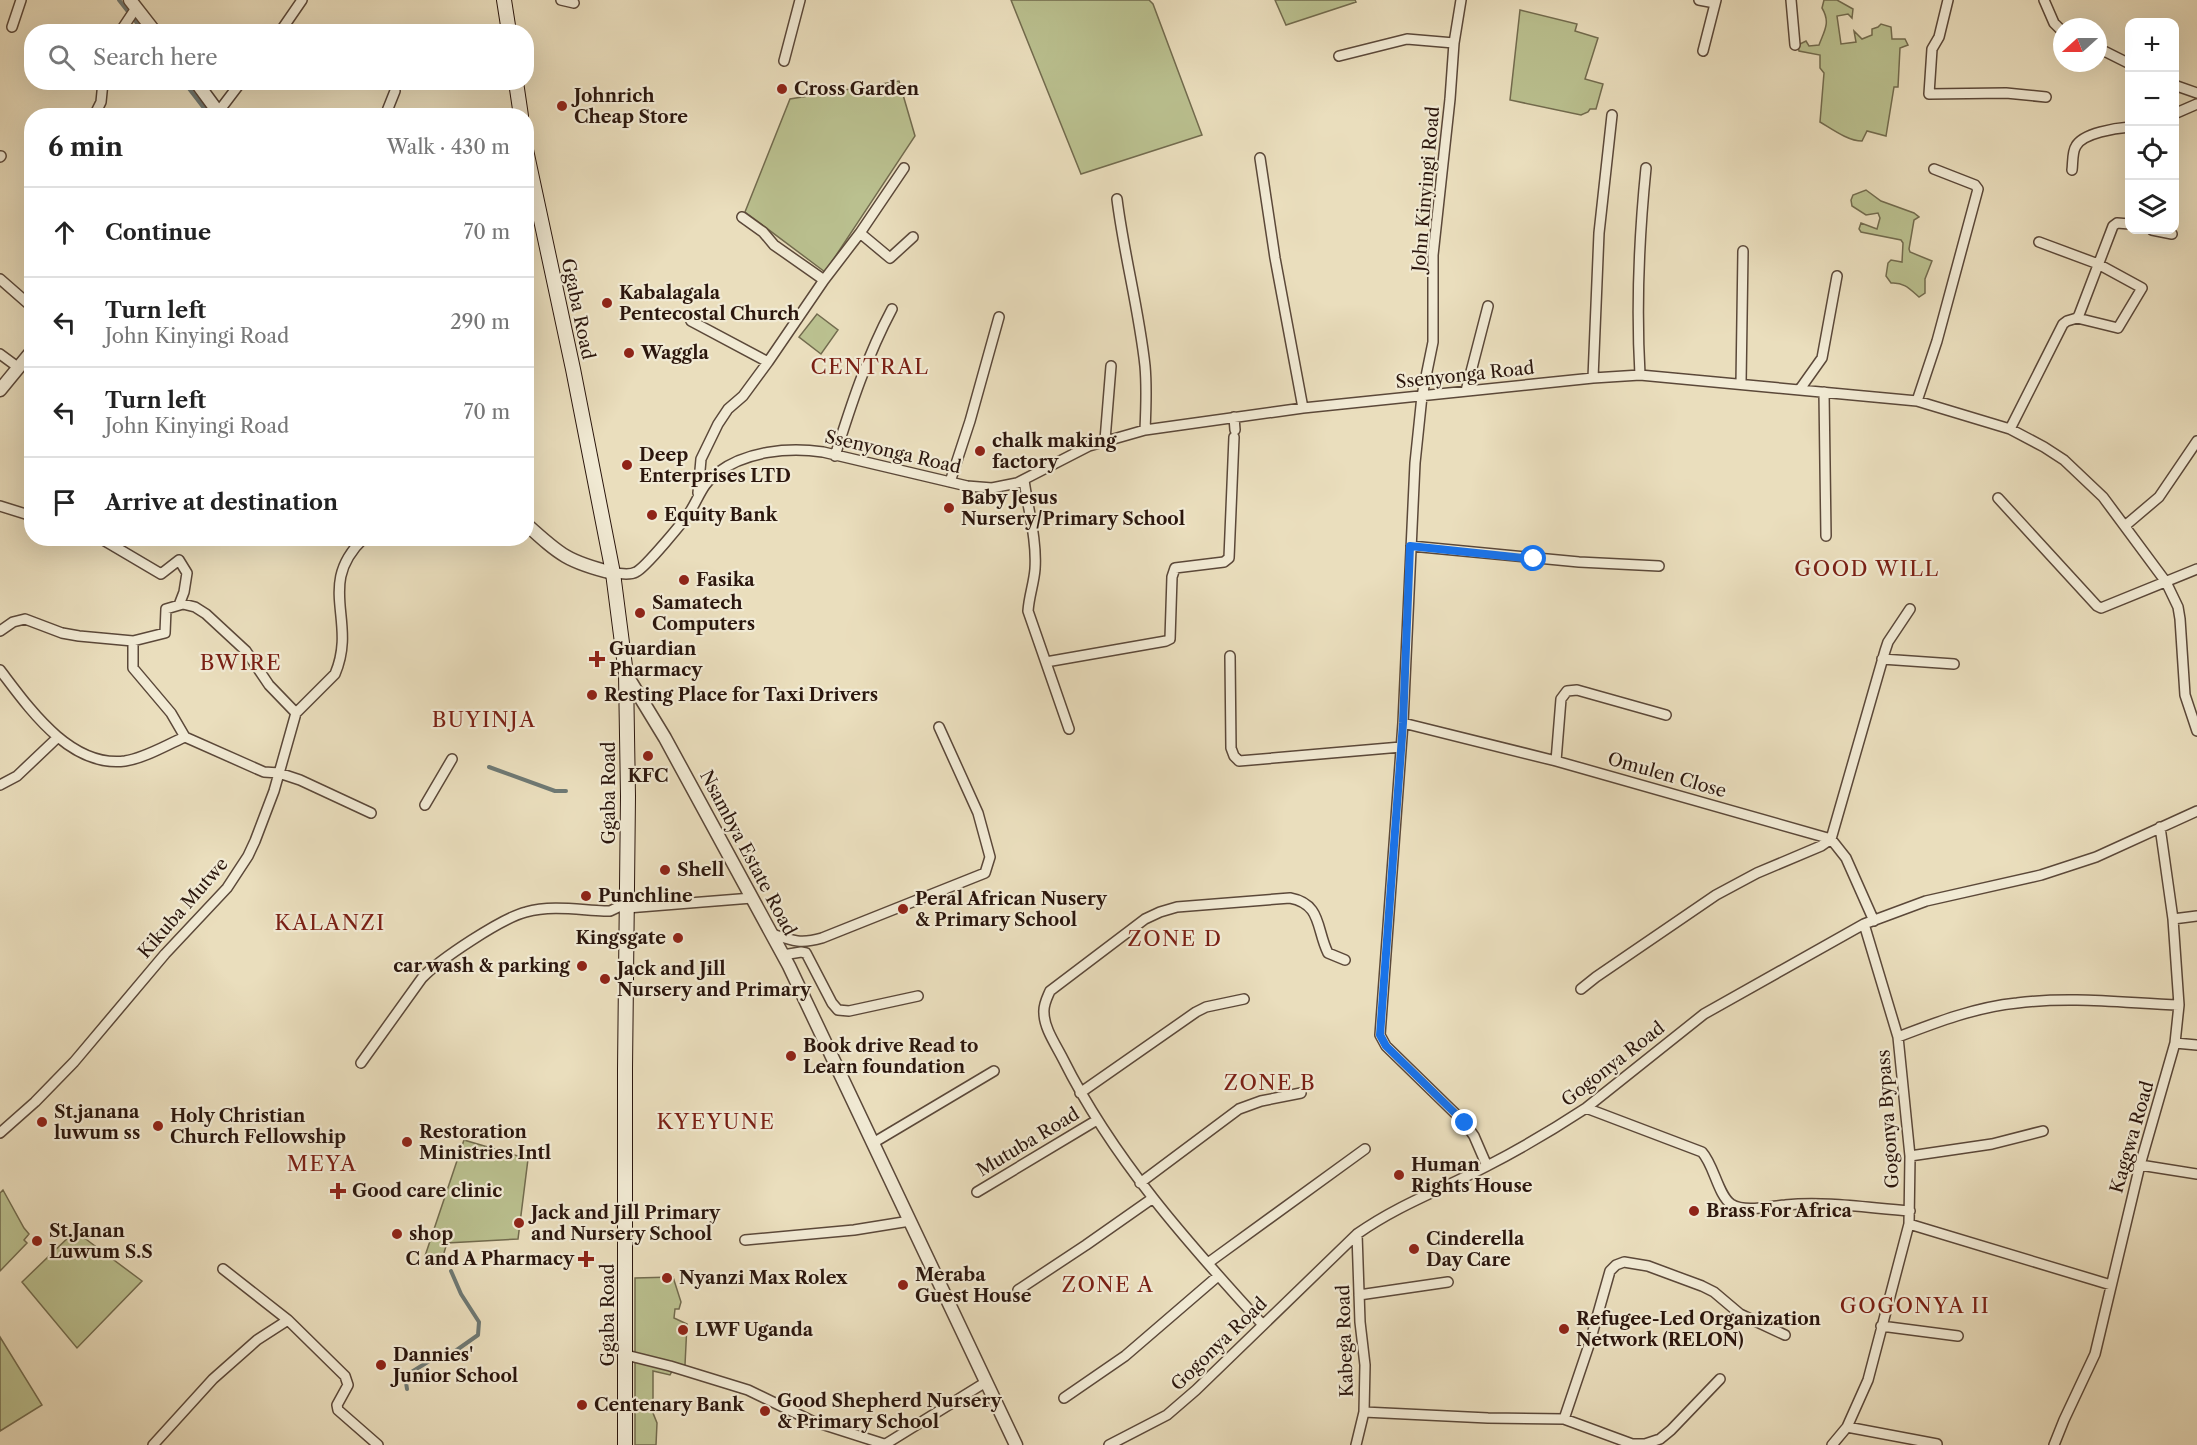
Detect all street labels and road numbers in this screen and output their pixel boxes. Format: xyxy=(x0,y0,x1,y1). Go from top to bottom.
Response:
street label: John Kinyingi Road xyxy=(1408,105,1444,276)
street label: Ggaba Road xyxy=(557,256,599,362)
street label: Ssenyonga Road xyxy=(1395,357,1535,393)
street label: Ssenyonga Road xyxy=(823,426,963,478)
street label: Ggaba Road xyxy=(598,742,620,844)
street label: Omulen Close xyxy=(1605,748,1729,802)
street label: Nsambya Estate Road xyxy=(695,766,801,940)
street label: Kikuba Mutwe xyxy=(133,853,233,963)
street label: Gogonya Road xyxy=(1557,1017,1669,1111)
street label: Gogonya Bypass xyxy=(1872,1049,1904,1189)
street label: Kaggwa Road xyxy=(2106,1078,2158,1196)
street label: Mutuba Road xyxy=(973,1103,1083,1181)
street label: Ggaba Road xyxy=(597,1264,619,1366)
street label: Kabega Road xyxy=(1332,1284,1358,1398)
street label: Gogonya Road xyxy=(1166,1293,1272,1395)

